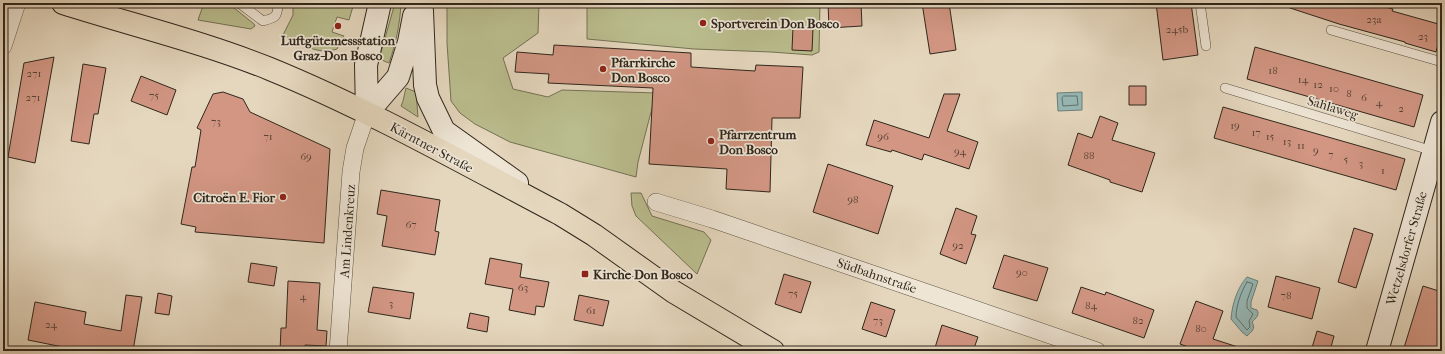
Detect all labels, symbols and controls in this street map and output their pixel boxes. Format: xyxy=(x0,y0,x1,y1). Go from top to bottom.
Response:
house number: 23a xyxy=(1366,13,1383,26)
place label: Sportverein Don Bosco xyxy=(711,16,840,32)
marker: Sportverein Don Bosco xyxy=(698,18,708,28)
marker: Luftgütemessstation Graz-Don Bosco xyxy=(333,21,343,31)
house number: 245b xyxy=(1166,23,1188,36)
house number: 23 xyxy=(1418,30,1428,43)
place label: Luftgütemessstation Graz-Don Bosco xyxy=(281,33,396,63)
place label: Pfarrkirche Don Bosco xyxy=(611,55,676,85)
marker: Pfarrkirche Don Bosco xyxy=(598,64,608,74)
house number: 18 xyxy=(1268,64,1278,77)
house number: 271 xyxy=(27,67,42,80)
house number: 14 xyxy=(1298,73,1309,86)
house number: 12 xyxy=(1313,78,1323,91)
house number: 10 xyxy=(1329,82,1339,95)
house number: 8 xyxy=(1346,87,1352,100)
house number: 75 xyxy=(149,89,159,102)
house number: 271 xyxy=(26,91,41,104)
house number: 6 xyxy=(1361,91,1367,104)
street label: Sahlaweg xyxy=(1306,93,1361,123)
house number: 4 xyxy=(1376,96,1383,109)
house number: 2 xyxy=(1398,102,1404,115)
house number: 73 xyxy=(211,115,221,128)
street label: Kärntner Straße xyxy=(388,119,476,176)
house number: 19 xyxy=(1230,119,1240,132)
house number: 17 xyxy=(1251,126,1261,139)
place label: Pfarrzentrum Don Bosco xyxy=(719,127,796,157)
house number: 71 xyxy=(263,130,273,143)
house number: 96 xyxy=(877,130,889,143)
house number: 15 xyxy=(1266,130,1275,143)
house number: 13 xyxy=(1283,135,1291,148)
marker: Pfarrzentrum Don Bosco xyxy=(706,136,716,146)
house number: 11 xyxy=(1297,139,1305,152)
house number: 9 xyxy=(1313,144,1319,157)
house number: 94 xyxy=(954,145,967,158)
house number: 7 xyxy=(1328,148,1334,161)
house number: 88 xyxy=(1083,149,1095,162)
house number: 69 xyxy=(300,150,312,163)
house number: 5 xyxy=(1344,153,1349,166)
house number: 3 xyxy=(1359,157,1363,170)
house number: 1 xyxy=(1381,164,1385,177)
street label: Am Lindenkreuz xyxy=(337,183,358,279)
street label: Wetzelsdorfer Straße xyxy=(1383,189,1430,308)
place label: Citroën E. Fior xyxy=(193,190,275,205)
marker: Citroën E. Fior xyxy=(278,192,288,202)
house number: 98 xyxy=(847,193,859,206)
house number: 67 xyxy=(405,218,417,231)
house number: 92 xyxy=(952,239,964,252)
street label: Südbahnstraße xyxy=(835,255,919,296)
house number: 90 xyxy=(1016,266,1028,279)
place label: Kirche Don Bosco xyxy=(593,267,693,282)
marker: Kirche Don Bosco xyxy=(580,269,590,279)
house number: 63 xyxy=(518,281,528,294)
house number: 75 xyxy=(788,287,798,300)
house number: 78 xyxy=(1281,289,1291,302)
house number: 4 xyxy=(300,290,307,303)
house number: 3 xyxy=(389,297,393,310)
house number: 84 xyxy=(1085,299,1097,312)
house number: 61 xyxy=(586,304,596,317)
house number: 73 xyxy=(873,314,883,327)
house number: 82 xyxy=(1132,314,1144,327)
house number: 24 xyxy=(45,318,58,331)
house number: 80 xyxy=(1195,322,1207,335)

